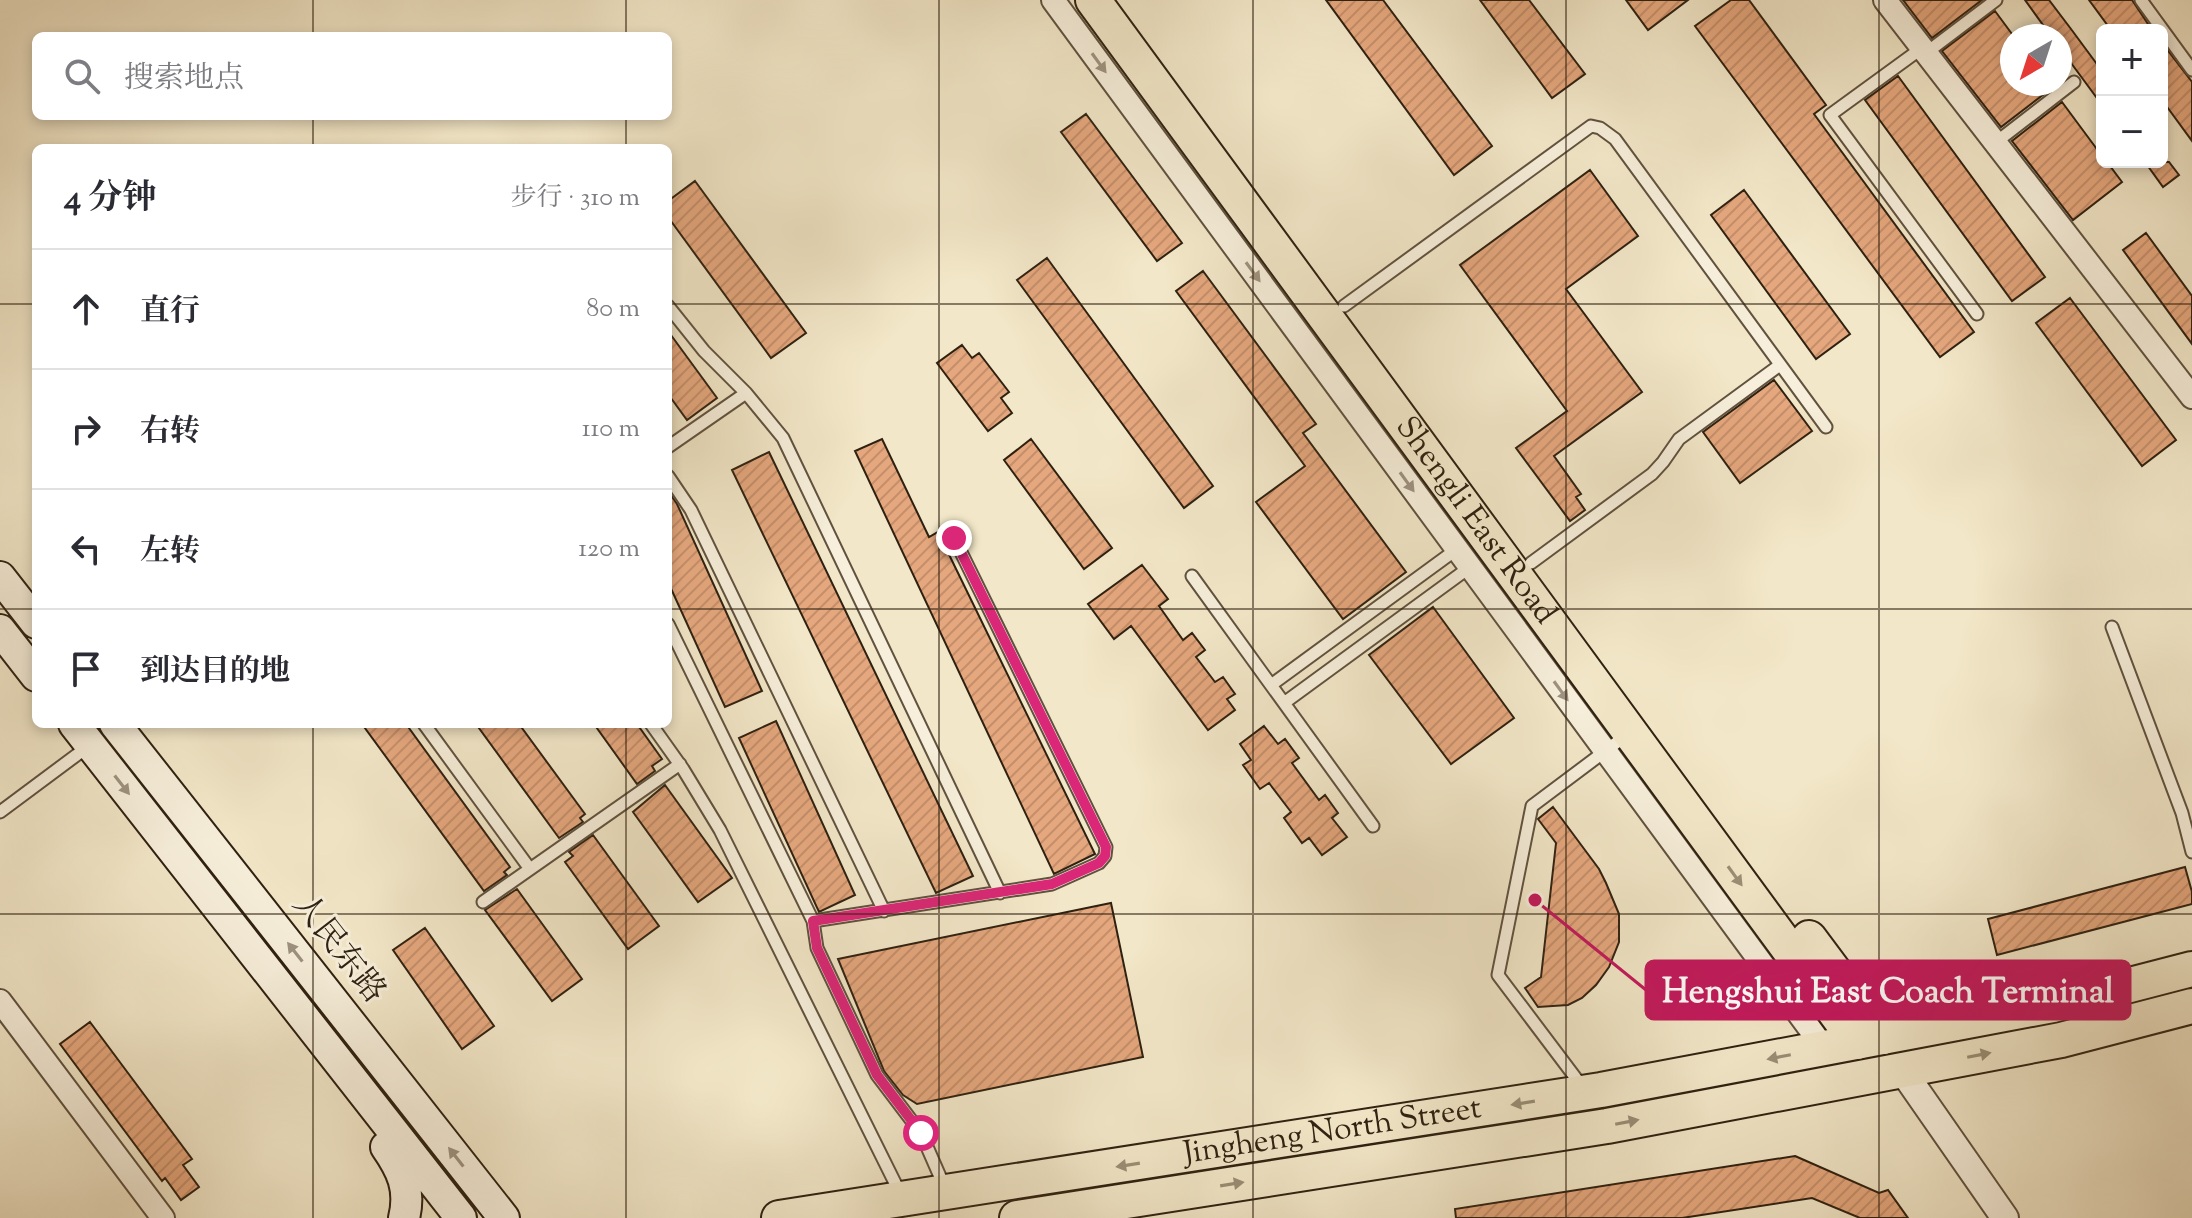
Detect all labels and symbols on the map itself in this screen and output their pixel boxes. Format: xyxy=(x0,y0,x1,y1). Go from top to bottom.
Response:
north arrow xyxy=(2000,24,2072,96)
one-way arrow xyxy=(1091,52,1107,74)
one-way arrow xyxy=(1245,262,1260,283)
street label: Shengli East Road xyxy=(1383,407,1567,635)
one-way arrow xyxy=(1399,471,1414,492)
route end xyxy=(936,520,972,556)
one-way arrow xyxy=(1553,681,1568,702)
one-way arrow xyxy=(113,775,130,795)
one-way arrow xyxy=(1726,866,1742,886)
street label: 人民东路 xyxy=(280,884,396,1014)
one-way arrow xyxy=(288,942,304,962)
callout: Hengshui East Coach Terminal xyxy=(1646,961,2130,1019)
text: Hengshui East Coach Terminal xyxy=(1662,969,2115,1018)
one-way arrow xyxy=(1967,1049,1992,1061)
one-way arrow xyxy=(1766,1051,1791,1063)
street label: Jingheng North Street xyxy=(1178,1086,1485,1178)
one-way arrow xyxy=(1510,1097,1535,1110)
route start xyxy=(903,1115,939,1151)
one-way arrow xyxy=(1615,1115,1640,1128)
one-way arrow xyxy=(448,1147,465,1167)
one-way arrow xyxy=(1115,1159,1140,1171)
one-way arrow xyxy=(1220,1177,1245,1190)

